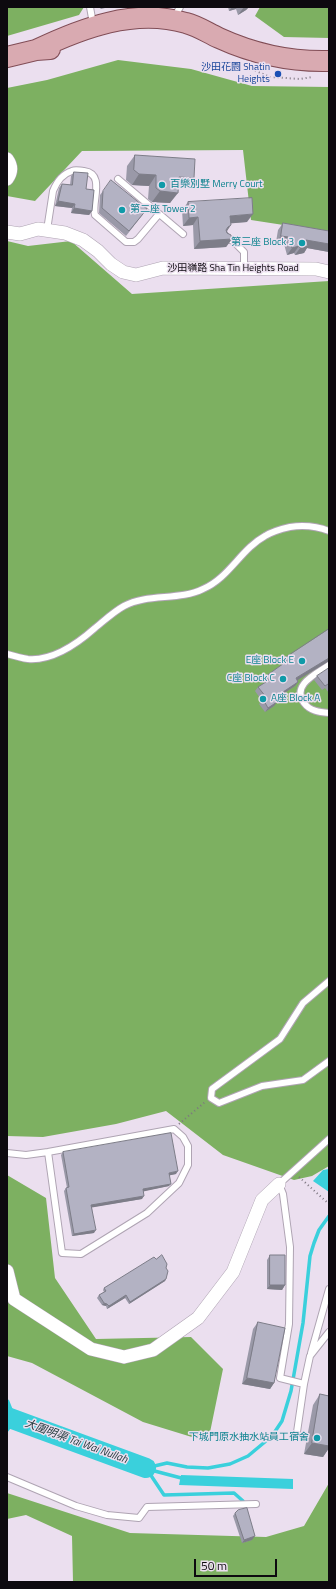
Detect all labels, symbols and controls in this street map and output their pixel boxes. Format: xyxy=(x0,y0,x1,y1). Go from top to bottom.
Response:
place label: 沙田花園 Shatin Heights xyxy=(201,62,270,86)
marker: 沙田花園 Shatin Heights xyxy=(273,69,283,79)
place label: 百樂別墅 Merry Court xyxy=(170,179,262,191)
marker: 百樂別墅 Merry Court xyxy=(157,180,167,190)
place label: 第二座 Tower 2 xyxy=(130,204,196,216)
marker: 第二座 Tower 2 xyxy=(117,205,127,215)
place label: 第三座 Block 3 xyxy=(231,237,294,249)
marker: 第三座 Block 3 xyxy=(297,238,307,248)
street label: 沙田嶺路 Sha Tin Heights Road xyxy=(167,263,299,275)
place label: E座 Block E xyxy=(246,655,294,667)
marker: E座 Block E xyxy=(297,656,307,666)
place label: C座 Block C xyxy=(227,673,275,685)
marker: C座 Block C xyxy=(278,674,288,684)
place label: A座 Block A xyxy=(271,693,320,705)
marker: A座 Block A xyxy=(258,694,268,704)
water label: 大圍明渠 Tai Wai Nullah xyxy=(23,1417,129,1467)
place label: 下城門原水抽水站員工宿舍 xyxy=(189,1432,309,1444)
marker: 下城門原水抽水站員工宿舍 xyxy=(312,1433,322,1443)
scale bar xyxy=(196,1551,279,1577)
text: 50 m xyxy=(201,1556,227,1575)

